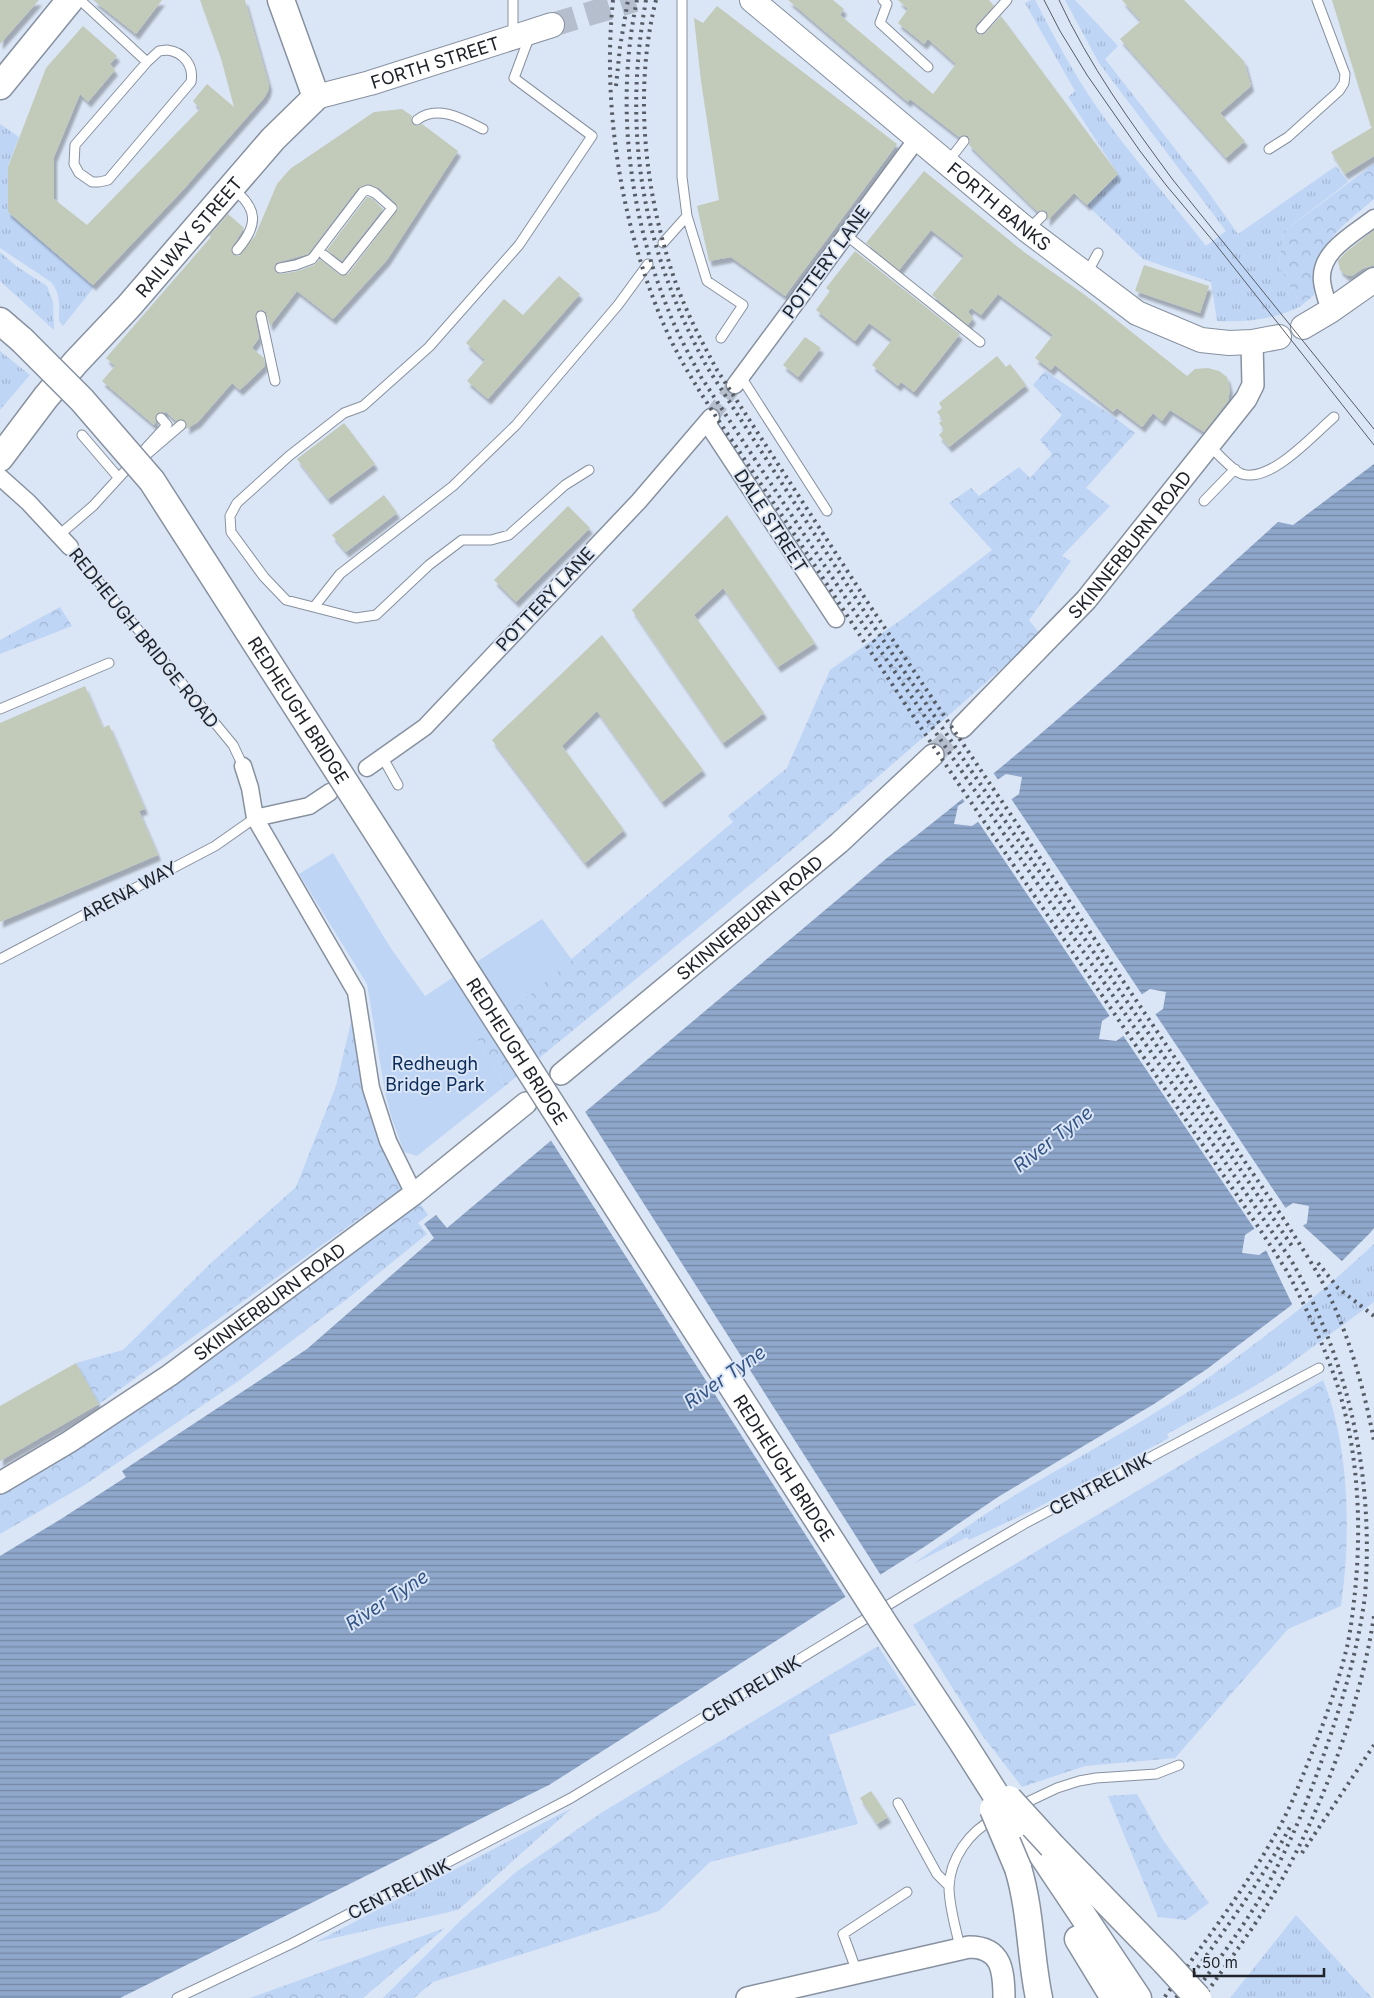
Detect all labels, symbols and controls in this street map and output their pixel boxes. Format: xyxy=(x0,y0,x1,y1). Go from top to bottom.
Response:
street label: FORTH STREET xyxy=(368,32,502,93)
street label: FORTH BANKS xyxy=(943,158,1055,255)
street label: RAILWAY STREET xyxy=(131,172,246,301)
street label: POTTERY LANE xyxy=(778,202,874,322)
street label: DALE STREET xyxy=(730,465,812,577)
street label: SKINNERBURN ROAD xyxy=(1064,466,1195,623)
street label: POTTERY LANE xyxy=(492,543,598,655)
street label: REDHEUGH BRIDGE ROAD xyxy=(65,544,223,732)
street label: REDHEUGH BRIDGE xyxy=(244,633,354,788)
street label: SKINNERBURN ROAD xyxy=(672,851,827,984)
street label: ARENA WAY xyxy=(77,857,181,925)
street label: REDHEUGH BRIDGE xyxy=(462,974,572,1129)
park label: Redheugh Bridge Park xyxy=(385,1053,485,1095)
water label: River Tyne xyxy=(1009,1101,1097,1177)
street label: SKINNERBURN ROAD xyxy=(189,1238,349,1365)
water label: River Tyne xyxy=(680,1340,770,1414)
street label: REDHEUGH BRIDGE xyxy=(730,1390,839,1545)
street label: CENTRELINK xyxy=(1046,1448,1154,1520)
water label: River Tyne xyxy=(341,1565,433,1635)
street label: CENTRELINK xyxy=(697,1651,805,1727)
street label: CENTRELINK xyxy=(344,1854,454,1924)
scale bar xyxy=(1194,1946,1324,1978)
text: 50 m xyxy=(1202,1953,1238,1972)

